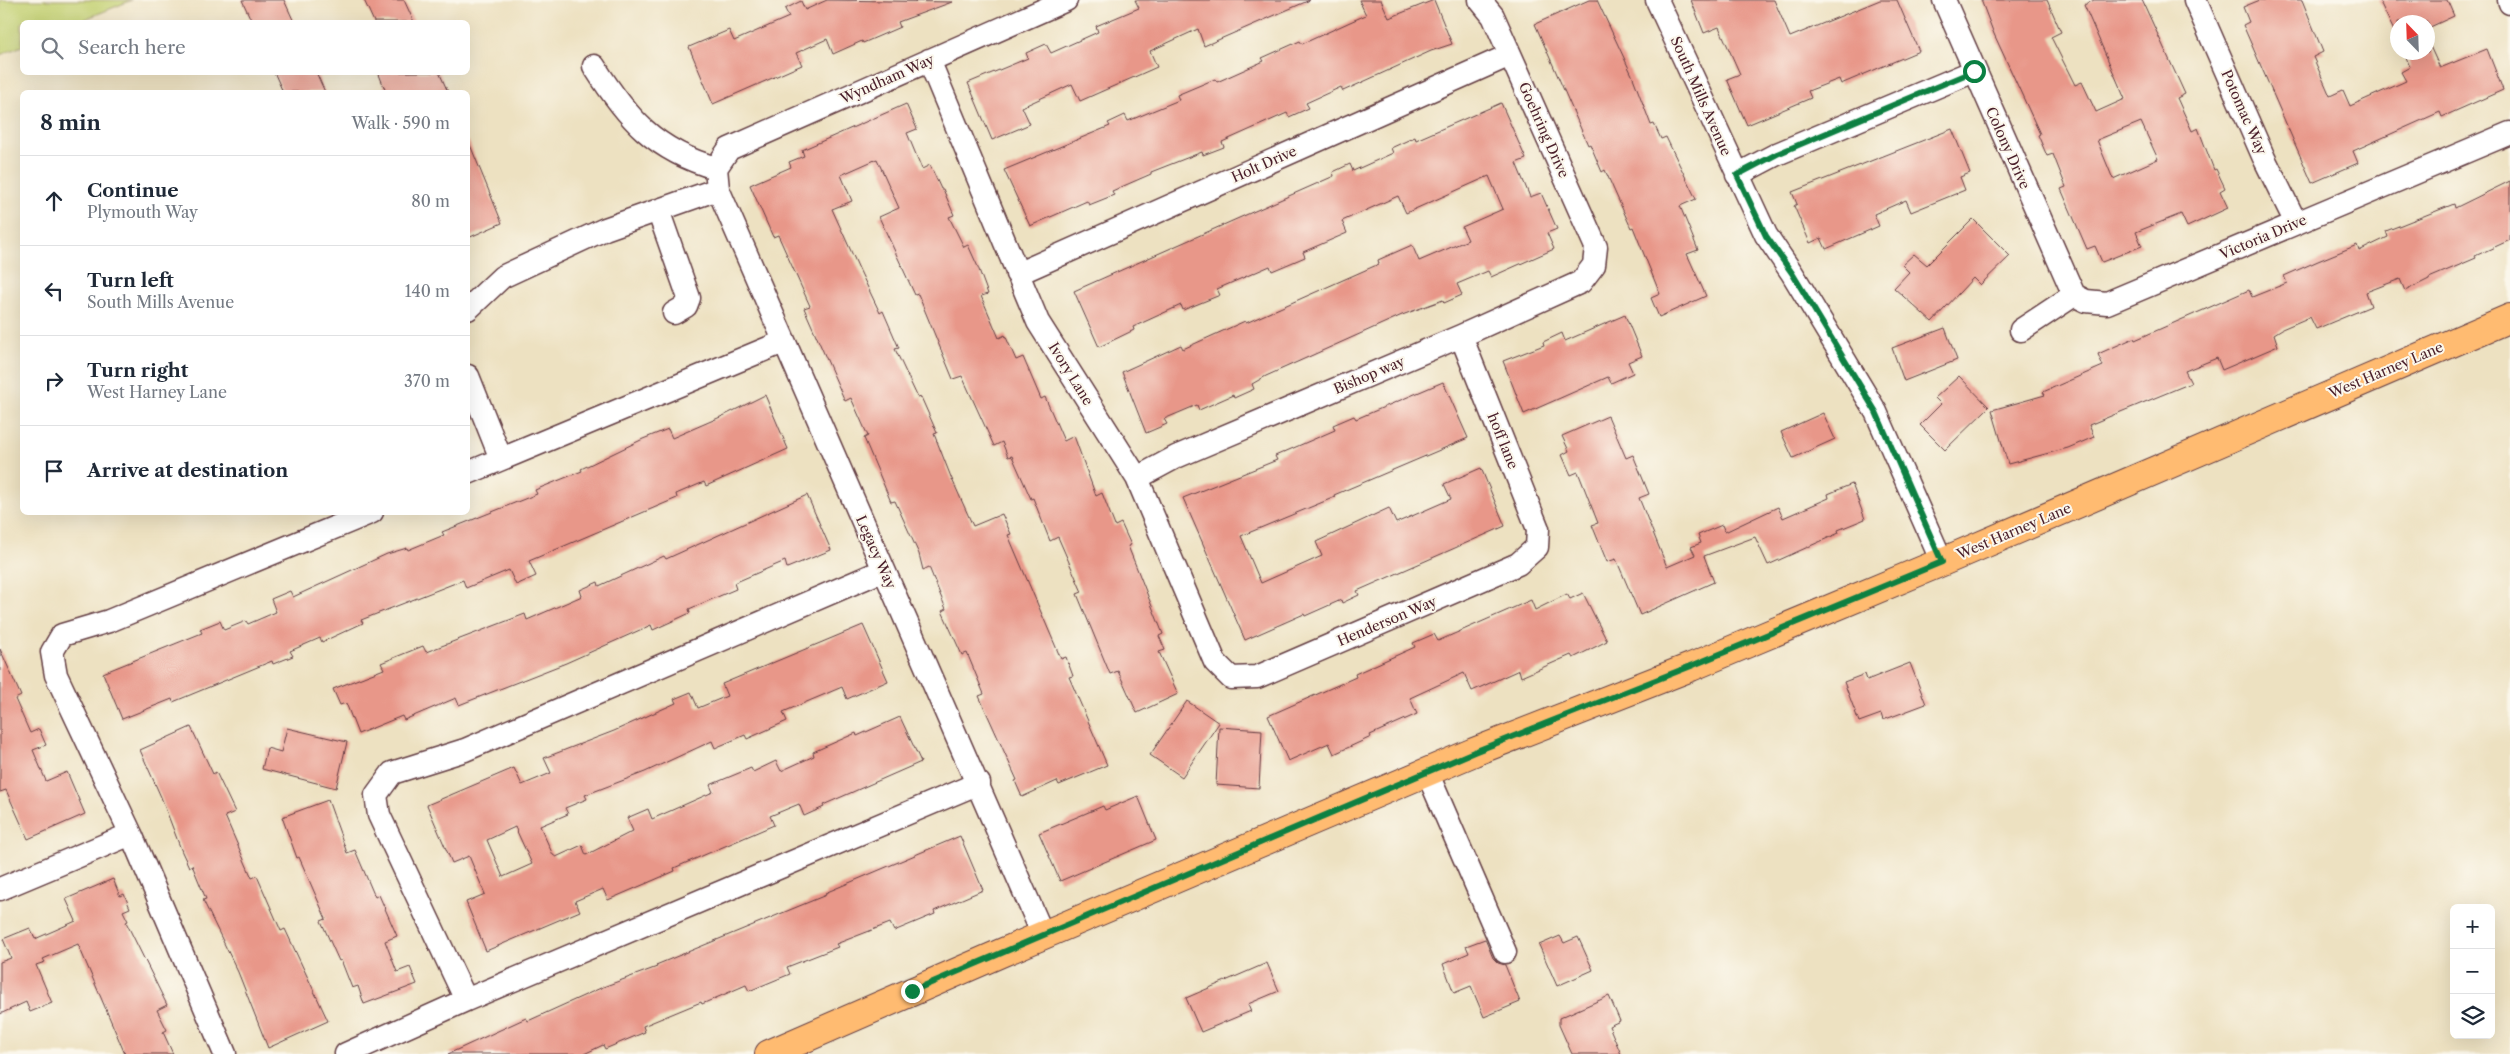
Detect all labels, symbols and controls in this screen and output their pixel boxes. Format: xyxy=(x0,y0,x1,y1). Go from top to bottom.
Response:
north arrow xyxy=(2390,15,2435,60)
search box xyxy=(20,20,470,75)
icon: search xyxy=(38,34,66,62)
street label: South Mills Avenue xyxy=(1667,34,1735,159)
text: Search here xyxy=(78,36,186,59)
street label: Wyndham Way xyxy=(836,50,937,108)
route start xyxy=(1963,60,1986,83)
street label: Potomac Way xyxy=(2217,67,2271,157)
street label: Goehring Drive xyxy=(1515,79,1573,181)
street label: Colony Drive xyxy=(1982,104,2034,192)
text: 8 min xyxy=(40,110,101,135)
text: Walk · 590 m xyxy=(351,113,450,133)
street label: Holt Drive xyxy=(1229,142,1300,186)
text: Continue xyxy=(87,179,179,202)
icon: ahead xyxy=(40,187,68,215)
text: 80 m xyxy=(411,191,450,211)
text: Plymouth Way xyxy=(87,202,198,222)
street label: Victoria Drive xyxy=(2216,211,2309,264)
text: Turn left xyxy=(87,269,174,292)
icon: left xyxy=(40,277,68,305)
text: 140 m xyxy=(405,281,450,301)
text: South Mills Avenue xyxy=(87,292,234,312)
street label: West Harney Lane xyxy=(2325,338,2446,403)
street label: Ivory Lane xyxy=(1045,339,1097,409)
street label: Bishop way xyxy=(1331,352,1407,398)
text: Turn right xyxy=(87,359,188,382)
icon: right xyxy=(40,367,68,395)
text: 370 m xyxy=(404,371,450,391)
text: West Harney Lane xyxy=(87,382,227,402)
street label: hoff lane xyxy=(1484,410,1522,472)
icon: arrive xyxy=(40,457,68,485)
text: Arrive at destination xyxy=(87,459,288,482)
street label: West Harney Lane xyxy=(1953,499,2074,564)
street label: Legacy Way xyxy=(852,513,900,592)
street label: Henderson Way xyxy=(1335,592,1440,650)
map controls xyxy=(2450,904,2495,1039)
button: + xyxy=(2450,904,2495,949)
button: − xyxy=(2450,949,2495,994)
route end xyxy=(901,980,924,1003)
button: layers xyxy=(2450,994,2495,1039)

